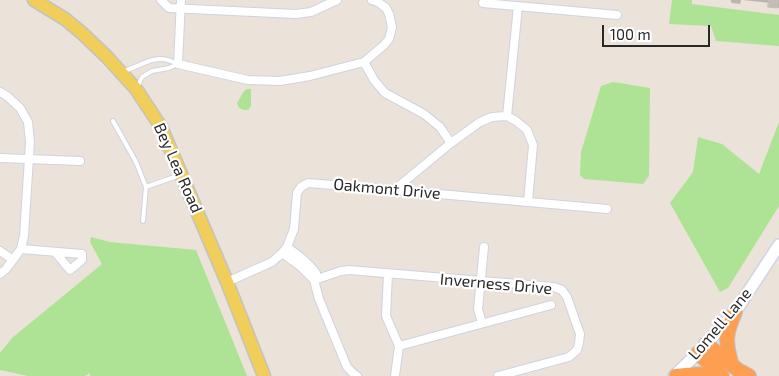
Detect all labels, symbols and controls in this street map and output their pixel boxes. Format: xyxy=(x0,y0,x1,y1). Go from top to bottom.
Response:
scale bar xyxy=(604,15,712,47)
text: 100 m xyxy=(610,25,651,43)
street label: Bey Lea Road xyxy=(150,120,206,216)
street label: Oakmont Drive xyxy=(333,175,441,203)
street label: Inverness Drive xyxy=(439,270,553,298)
street label: Lomell Lane xyxy=(684,284,756,364)

